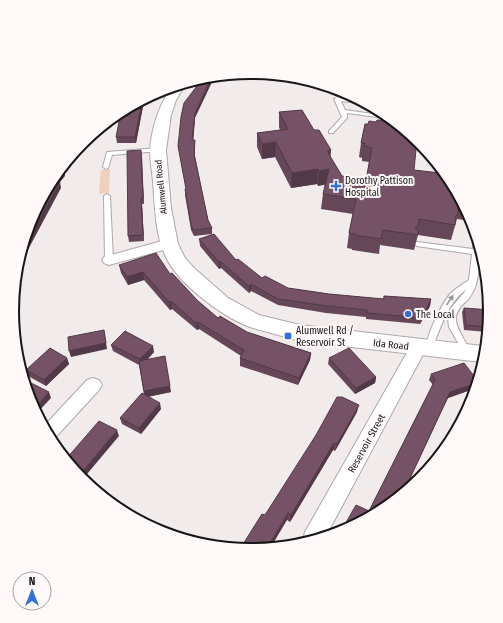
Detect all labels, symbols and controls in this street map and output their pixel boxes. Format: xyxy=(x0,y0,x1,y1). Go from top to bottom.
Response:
street label: Alumwell Road xyxy=(153,159,169,215)
place label: Dorothy Pattison Hospital xyxy=(345,175,413,199)
marker: Dorothy Pattison Hospital xyxy=(330,180,342,192)
one-way arrow xyxy=(446,294,454,305)
marker: The Local xyxy=(403,309,413,319)
place label: The Local xyxy=(416,309,455,321)
place label: Alumwell Rd / Reservoir St xyxy=(296,325,354,349)
marker: Alumwell Rd / Reservoir St xyxy=(283,331,293,341)
street label: Ida Road xyxy=(372,337,409,353)
street label: Reservoir Street xyxy=(346,411,388,475)
north arrow xyxy=(12,571,52,611)
text: N xyxy=(29,575,35,588)

